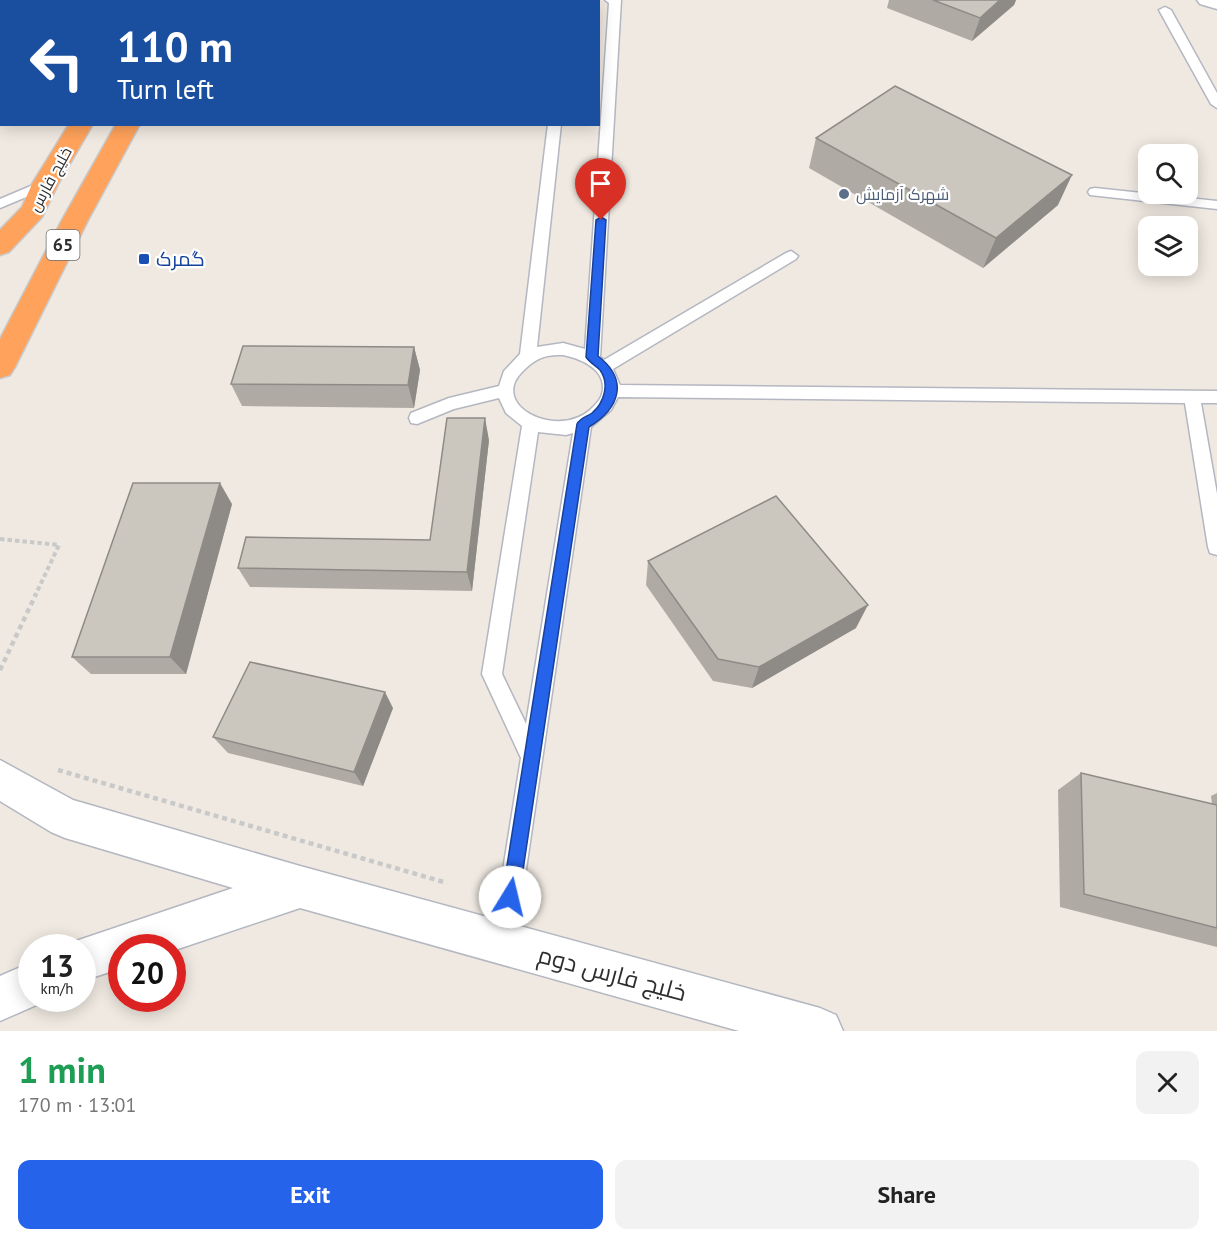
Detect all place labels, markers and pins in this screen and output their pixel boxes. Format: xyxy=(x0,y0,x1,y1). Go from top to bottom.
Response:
pin xyxy=(575,158,626,220)
place label: شهرک آزمایش xyxy=(856,184,949,205)
marker: شهرک آزمایش xyxy=(837,187,851,201)
place label: گمرک xyxy=(156,246,205,272)
marker: گمرک xyxy=(137,252,151,266)

